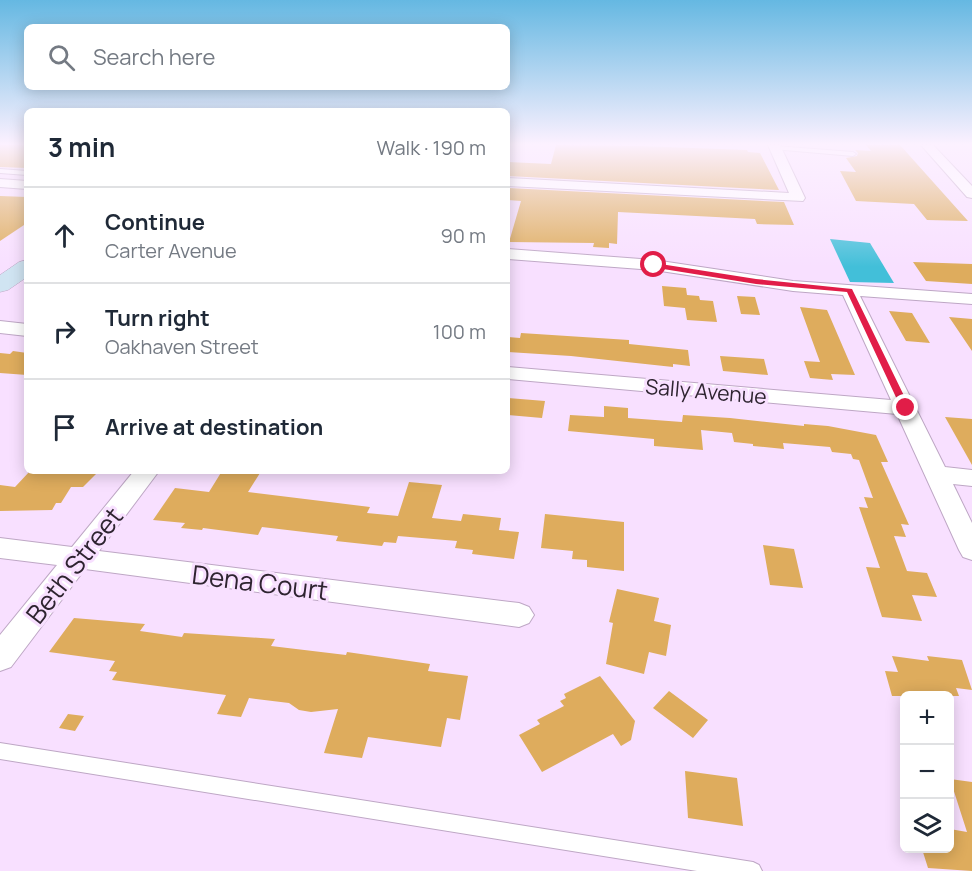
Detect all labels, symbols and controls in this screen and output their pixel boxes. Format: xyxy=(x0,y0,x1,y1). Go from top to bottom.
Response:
search box xyxy=(24,24,510,90)
icon: search xyxy=(45,41,78,74)
text: Search here xyxy=(93,42,215,72)
text: 3 min xyxy=(48,129,115,165)
text: Walk · 190 m xyxy=(377,134,486,161)
text: Continue xyxy=(105,207,205,237)
icon: ahead xyxy=(48,219,81,252)
text: 90 m xyxy=(440,222,486,249)
text: Carter Avenue xyxy=(105,237,237,264)
route start xyxy=(640,251,666,277)
text: Turn right xyxy=(105,303,210,333)
icon: right xyxy=(48,315,81,348)
text: 100 m xyxy=(433,318,486,345)
text: Oakhaven Street xyxy=(105,333,259,360)
street label: Sally Avenue xyxy=(644,372,768,410)
route end xyxy=(892,394,918,420)
icon: arrive xyxy=(48,411,81,444)
text: Arrive at destination xyxy=(105,412,323,442)
street label: Beth Street xyxy=(17,499,131,631)
street label: Dena Court xyxy=(190,556,330,608)
map controls xyxy=(900,691,954,853)
button: + xyxy=(900,691,954,745)
button: − xyxy=(900,745,954,799)
button: layers xyxy=(900,799,954,853)

